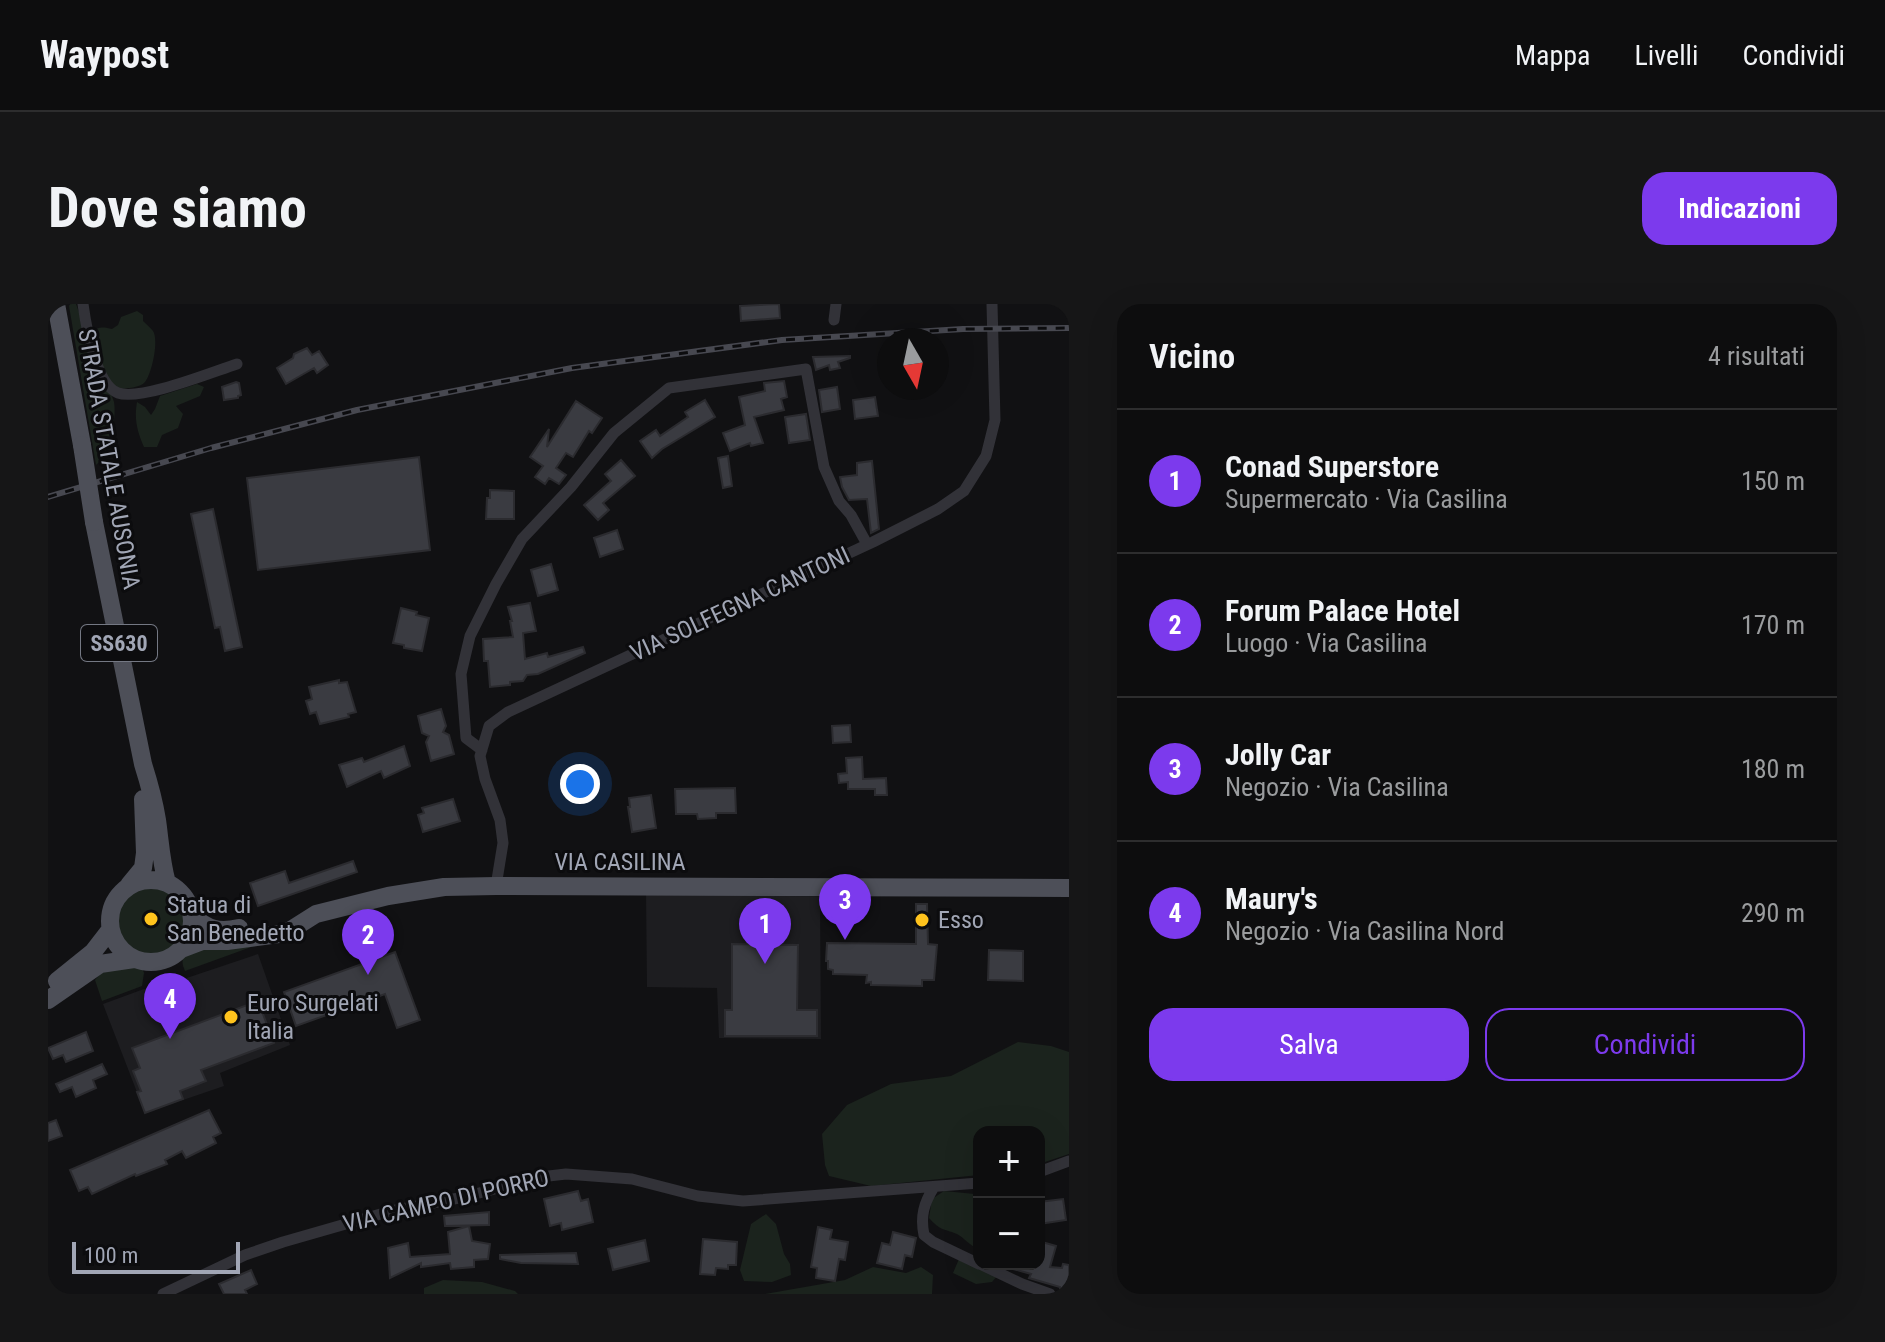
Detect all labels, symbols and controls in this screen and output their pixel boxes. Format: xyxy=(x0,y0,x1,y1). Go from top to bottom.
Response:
text: Waypost xyxy=(40,33,169,77)
text: Mappa xyxy=(1515,39,1591,72)
text: Livelli xyxy=(1635,39,1698,72)
text: Condividi xyxy=(1742,39,1845,72)
button: Indicazioni xyxy=(1642,172,1837,245)
text: Dove siamo xyxy=(48,175,307,241)
street label: STRADA STATALE AUSONIA xyxy=(72,327,146,591)
north arrow xyxy=(877,328,949,400)
text: Vicino xyxy=(1149,336,1235,376)
text: 4 risultati xyxy=(1708,341,1805,371)
text: Conad Superstore xyxy=(1225,449,1439,484)
text: 1 xyxy=(1168,466,1182,496)
text: 150 m xyxy=(1741,466,1805,496)
text: Supermercato · Via Casilina xyxy=(1225,484,1508,514)
street label: VIA SOLFEGNA CANTONI xyxy=(626,541,854,667)
text: Forum Palace Hotel xyxy=(1225,593,1460,628)
text: 2 xyxy=(1168,610,1182,640)
text: 170 m xyxy=(1741,610,1805,640)
road number: SS630 xyxy=(81,625,157,661)
text: Luogo · Via Casilina xyxy=(1225,628,1428,658)
text: Jolly Car xyxy=(1225,737,1331,772)
text: 3 xyxy=(1168,754,1182,784)
text: 180 m xyxy=(1741,754,1805,784)
your location xyxy=(560,764,600,804)
text: Negozio · Via Casilina xyxy=(1225,772,1449,802)
street label: VIA CASILINA xyxy=(554,848,686,876)
pin: 3 xyxy=(819,874,871,940)
text: Maury's xyxy=(1225,881,1318,916)
place label: Statua di San Benedetto xyxy=(167,891,304,947)
pin: 1 xyxy=(739,898,791,964)
text: 4 xyxy=(1168,898,1182,928)
text: 290 m xyxy=(1741,898,1805,928)
place label: Esso xyxy=(938,906,984,934)
pin: 2 xyxy=(342,909,394,975)
marker: Statua di San Benedetto xyxy=(142,910,160,928)
marker: Esso xyxy=(913,911,931,929)
text: Negozio · Via Casilina Nord xyxy=(1225,916,1504,946)
pin: 4 xyxy=(144,973,196,1039)
place label: Euro Surgelati Italia xyxy=(247,989,379,1045)
marker: Euro Surgelati Italia xyxy=(222,1008,240,1026)
button: Salva xyxy=(1149,1008,1469,1081)
button: Condividi xyxy=(1485,1008,1805,1081)
map controls xyxy=(973,1126,1045,1270)
button: + xyxy=(973,1126,1045,1198)
street label: VIA CAMPO DI PORRO xyxy=(340,1164,552,1238)
button: − xyxy=(973,1198,1045,1270)
scale bar xyxy=(72,1238,240,1274)
text: 100 m xyxy=(84,1243,138,1268)

